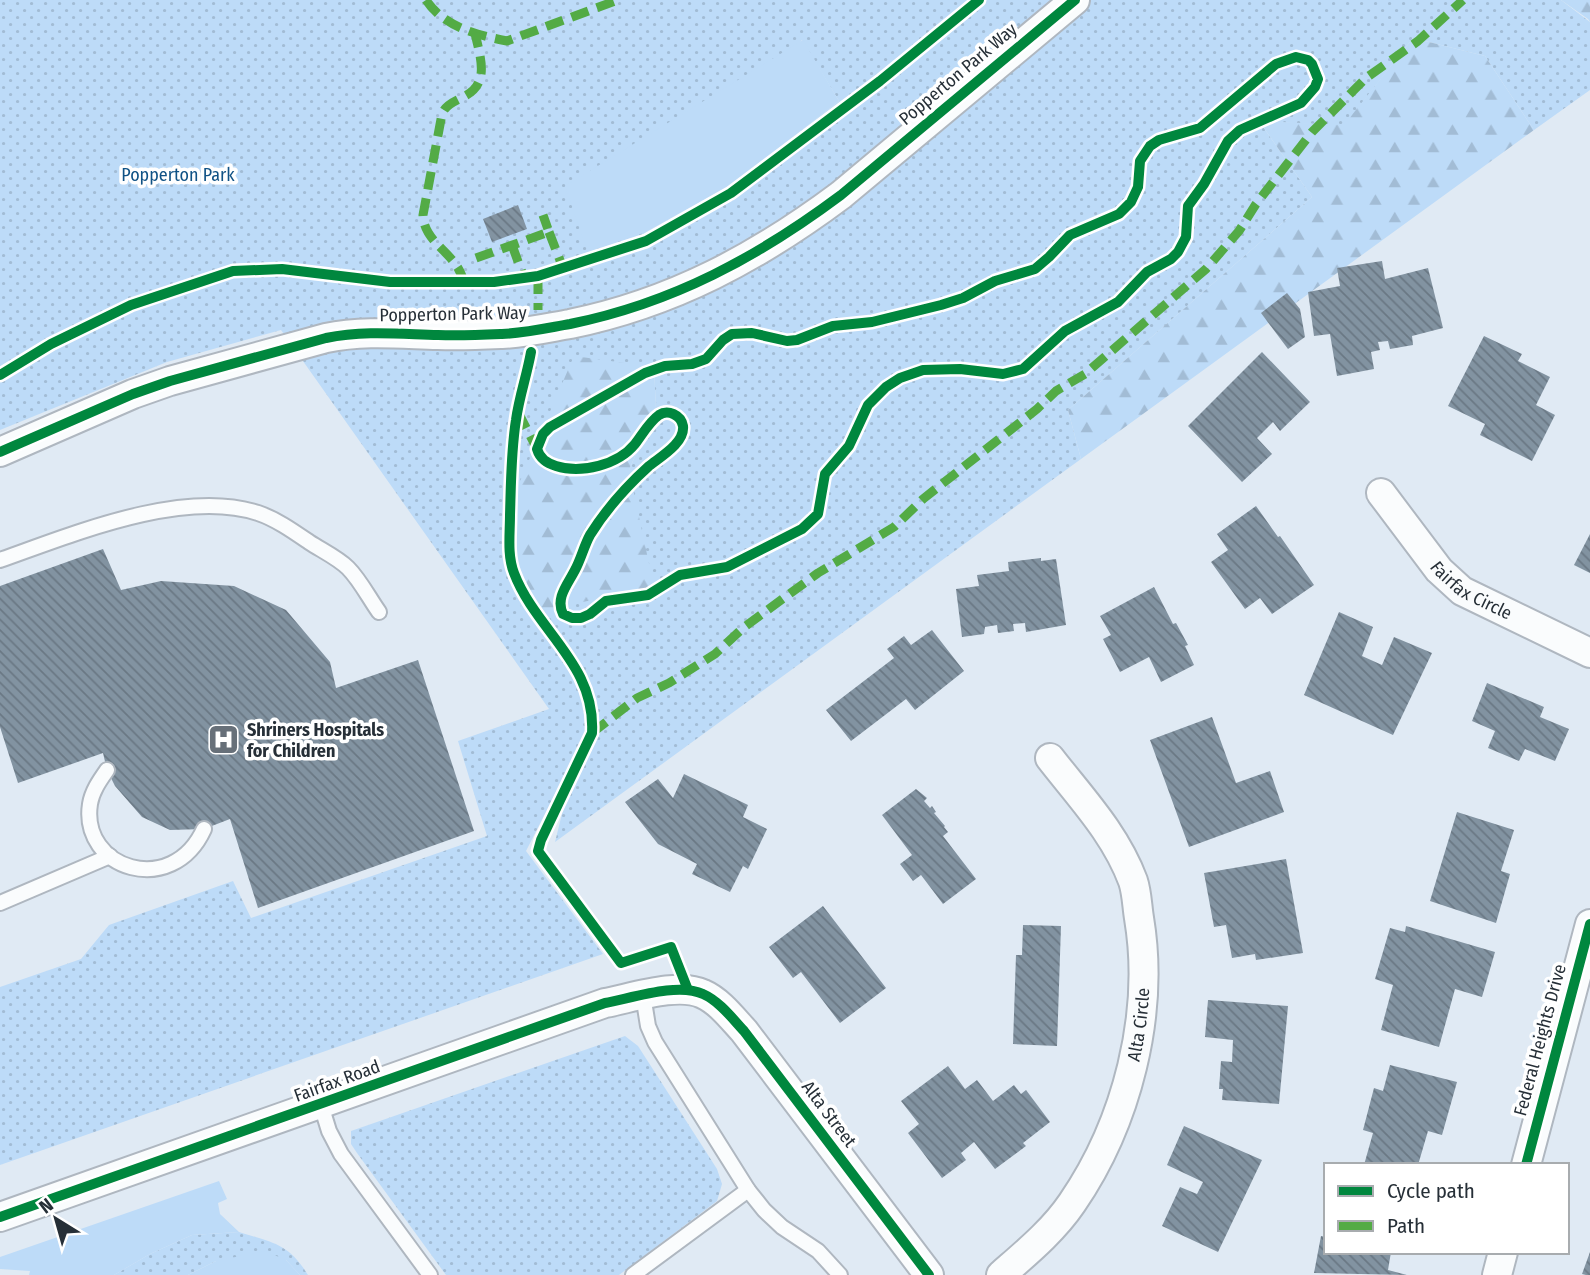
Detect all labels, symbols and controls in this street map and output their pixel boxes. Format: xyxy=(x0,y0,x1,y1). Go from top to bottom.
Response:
street label: Popperton Park Way xyxy=(895,18,1021,130)
park label: Popperton Park xyxy=(121,164,235,186)
street label: Popperton Park Way xyxy=(379,302,527,326)
street label: Fairfax Circle xyxy=(1425,557,1516,625)
place label: Shriners Hospitals for Children xyxy=(247,719,384,762)
hospital icon: Shriners Hospitals for Children xyxy=(207,723,241,757)
street label: Federal Heights Drive xyxy=(1509,962,1571,1118)
street label: Alta Circle xyxy=(1123,987,1154,1063)
street label: Fairfax Road xyxy=(291,1055,383,1107)
street label: Alta Street xyxy=(797,1077,861,1152)
legend xyxy=(1324,1163,1569,1254)
text: Cycle path xyxy=(1387,1178,1475,1204)
north arrow xyxy=(21,1184,91,1254)
text: N xyxy=(35,1193,58,1218)
text: Path xyxy=(1387,1213,1425,1239)

